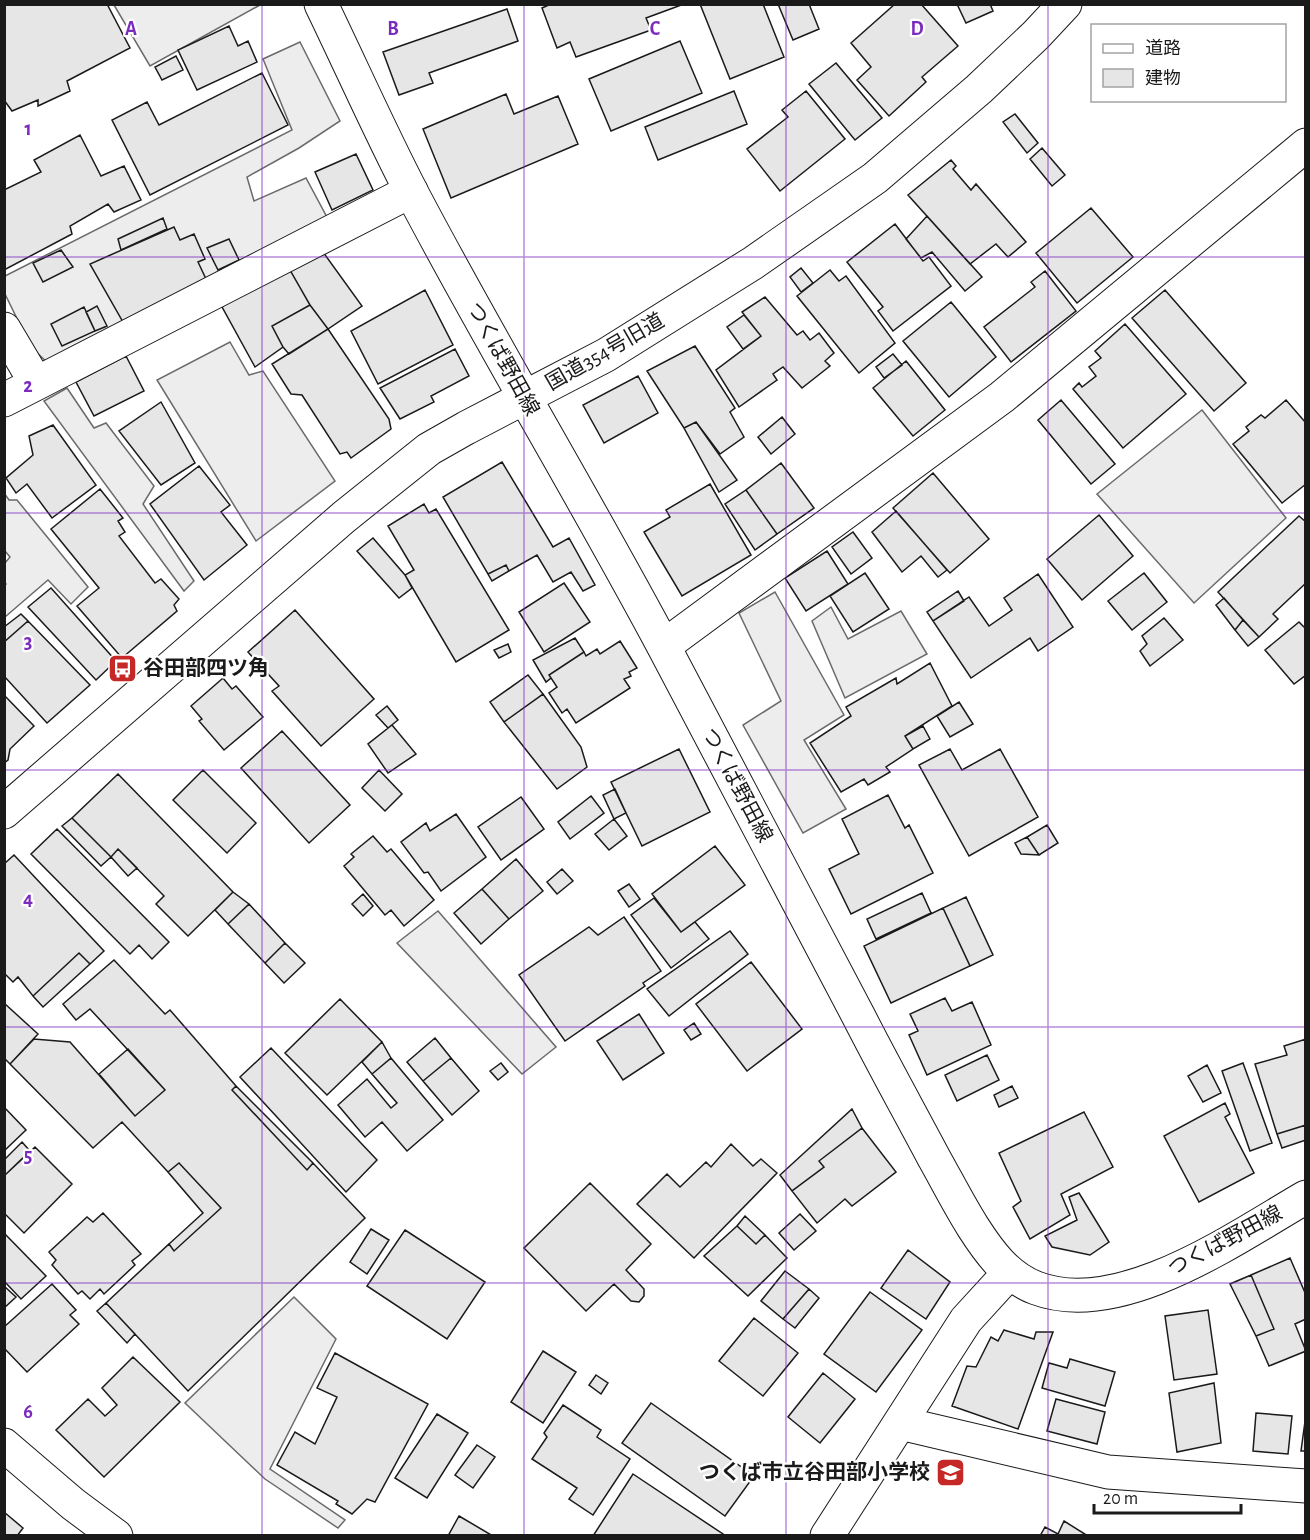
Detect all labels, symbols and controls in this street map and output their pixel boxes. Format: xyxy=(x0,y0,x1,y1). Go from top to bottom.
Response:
text: A xyxy=(125,19,137,39)
text: B xyxy=(387,19,399,39)
text: C xyxy=(650,19,661,39)
text: D xyxy=(910,19,924,39)
legend xyxy=(1091,24,1286,102)
text: 道路 xyxy=(1145,38,1181,58)
text: 建物 xyxy=(1145,68,1181,88)
text: 1 xyxy=(24,119,32,139)
street label: つくば野田線 xyxy=(463,298,544,419)
street label: 国道354号旧道 xyxy=(542,309,668,394)
text: 2 xyxy=(23,376,33,396)
text: 3 xyxy=(24,632,32,652)
bus stop icon: 谷田部四ツ角 xyxy=(106,652,138,684)
place label: 谷田部四ツ角 xyxy=(143,656,269,679)
street label: つくば野田線 xyxy=(698,724,777,846)
text: 4 xyxy=(23,889,33,909)
text: 5 xyxy=(24,1146,32,1166)
street label: つくば野田線 xyxy=(1164,1201,1286,1280)
text: 6 xyxy=(23,1402,33,1422)
school or university icon: つくば市立谷田部小学校 xyxy=(935,1456,967,1488)
place label: つくば市立谷田部小学校 xyxy=(699,1461,930,1483)
scale bar xyxy=(1094,1477,1241,1515)
text: 20 m xyxy=(1103,1490,1138,1508)

